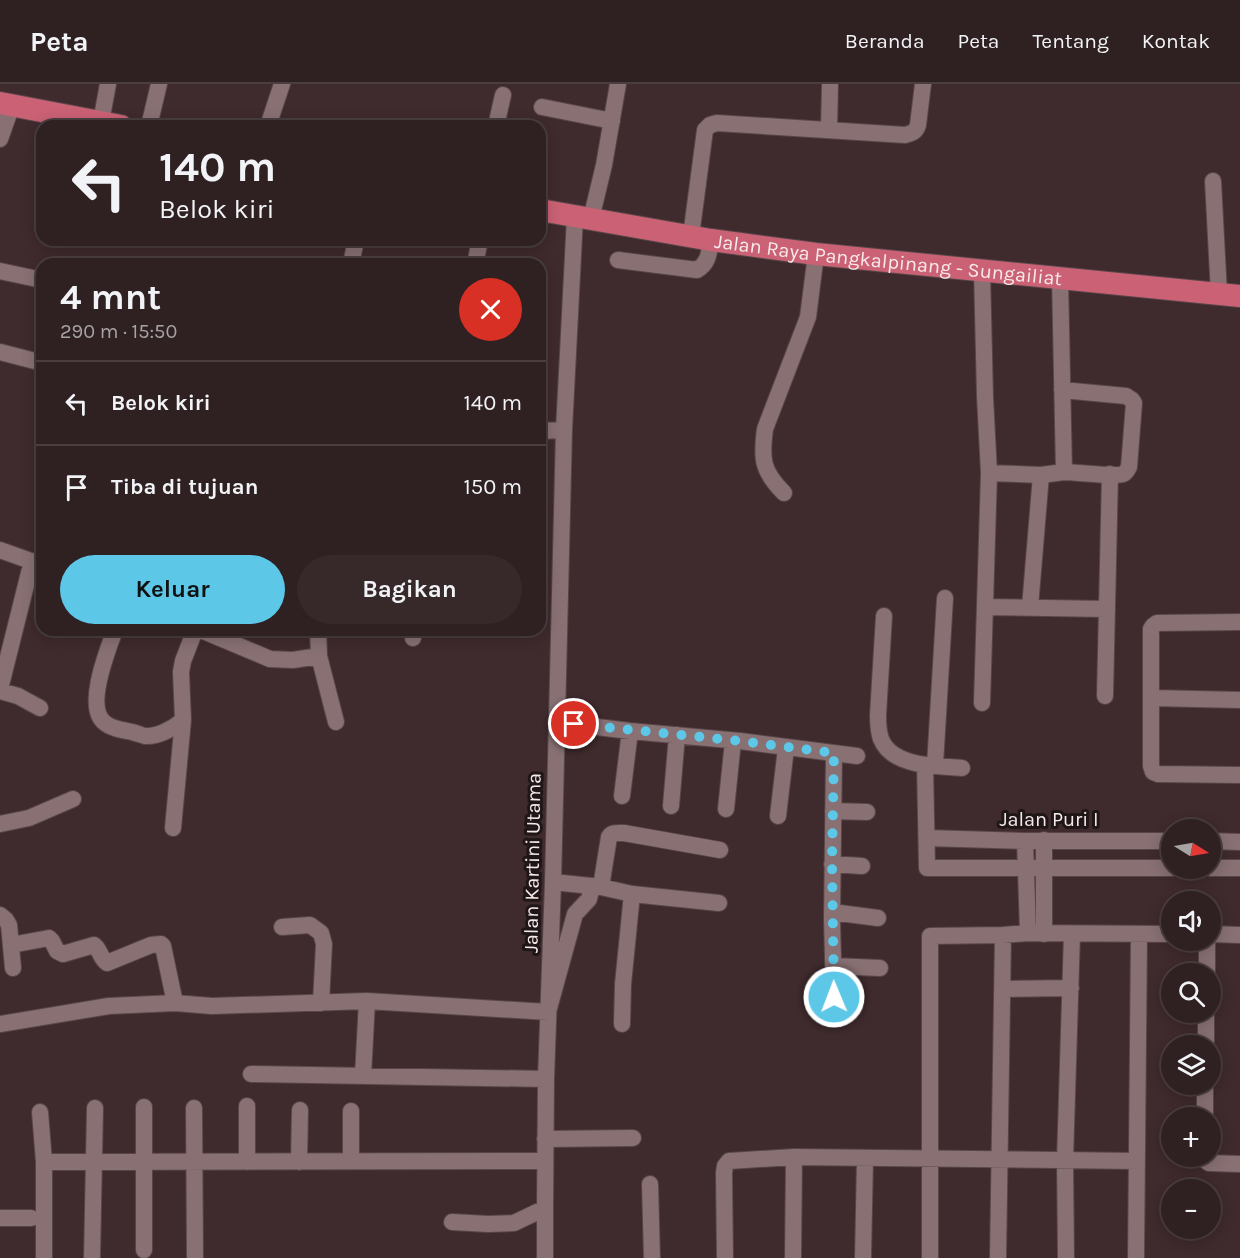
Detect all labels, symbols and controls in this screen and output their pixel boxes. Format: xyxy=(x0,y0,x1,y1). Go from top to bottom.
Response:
text: Peta xyxy=(30,25,89,58)
text: Beranda xyxy=(845,29,925,53)
text: Peta xyxy=(958,29,999,53)
text: Tentang xyxy=(1032,29,1109,53)
text: Kontak xyxy=(1142,29,1210,53)
text: 140 m xyxy=(159,142,276,192)
icon: left xyxy=(60,144,138,222)
text: Belok kiri xyxy=(159,193,275,225)
street label: Jalan Raya Pangkalpinang - Sungailiat xyxy=(713,230,1064,290)
text: 4 mnt xyxy=(60,276,161,318)
button: close xyxy=(459,278,522,341)
text: 290 m · 15:50 xyxy=(60,320,177,343)
icon: left xyxy=(60,387,93,420)
text: Belok kiri xyxy=(111,390,211,416)
text: 140 m xyxy=(464,390,522,416)
icon: arrive xyxy=(60,471,93,504)
text: Tiba di tujuan xyxy=(111,474,258,500)
text: 150 m xyxy=(463,474,522,500)
button: Keluar xyxy=(60,555,285,624)
button: Bagikan xyxy=(297,555,522,624)
pin xyxy=(548,698,599,749)
icon: arrive xyxy=(557,707,590,740)
street label: Jalan Kartini Utama xyxy=(519,773,546,953)
street label: Jalan Puri I xyxy=(999,808,1099,831)
north arrow xyxy=(1161,819,1221,879)
map controls xyxy=(1161,819,1221,1239)
button: sound xyxy=(1161,891,1221,951)
button: search xyxy=(1161,963,1221,1023)
position arrow xyxy=(802,965,866,1029)
button: layers xyxy=(1161,1035,1221,1095)
button: + xyxy=(1161,1107,1221,1167)
button: − xyxy=(1161,1179,1221,1239)

